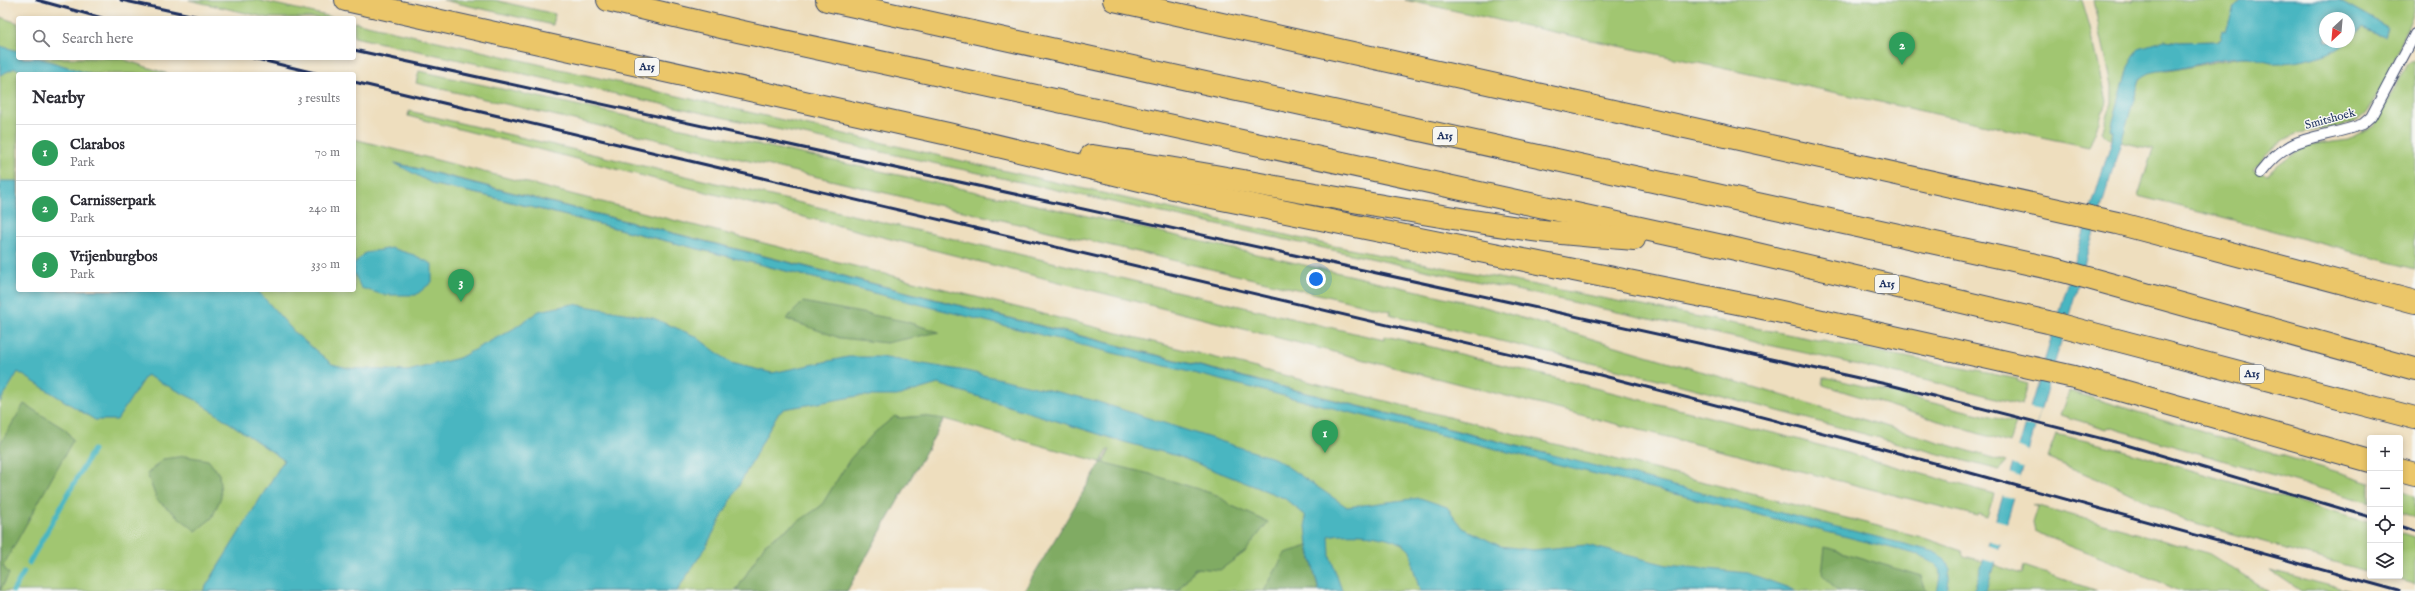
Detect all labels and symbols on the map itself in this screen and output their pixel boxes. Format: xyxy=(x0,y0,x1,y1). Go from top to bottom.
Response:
north arrow xyxy=(2319,12,2355,48)
pin: 2 xyxy=(1889,32,1915,65)
road number: A15 xyxy=(635,58,659,76)
street label: Smitshoek xyxy=(2303,105,2357,133)
road number: A15 xyxy=(1433,127,1457,145)
pin: 3 xyxy=(448,269,474,302)
your location xyxy=(1306,269,1326,289)
road number: A15 xyxy=(1875,275,1899,293)
road number: A15 xyxy=(2240,365,2264,383)
pin: 1 xyxy=(1312,420,1338,453)

